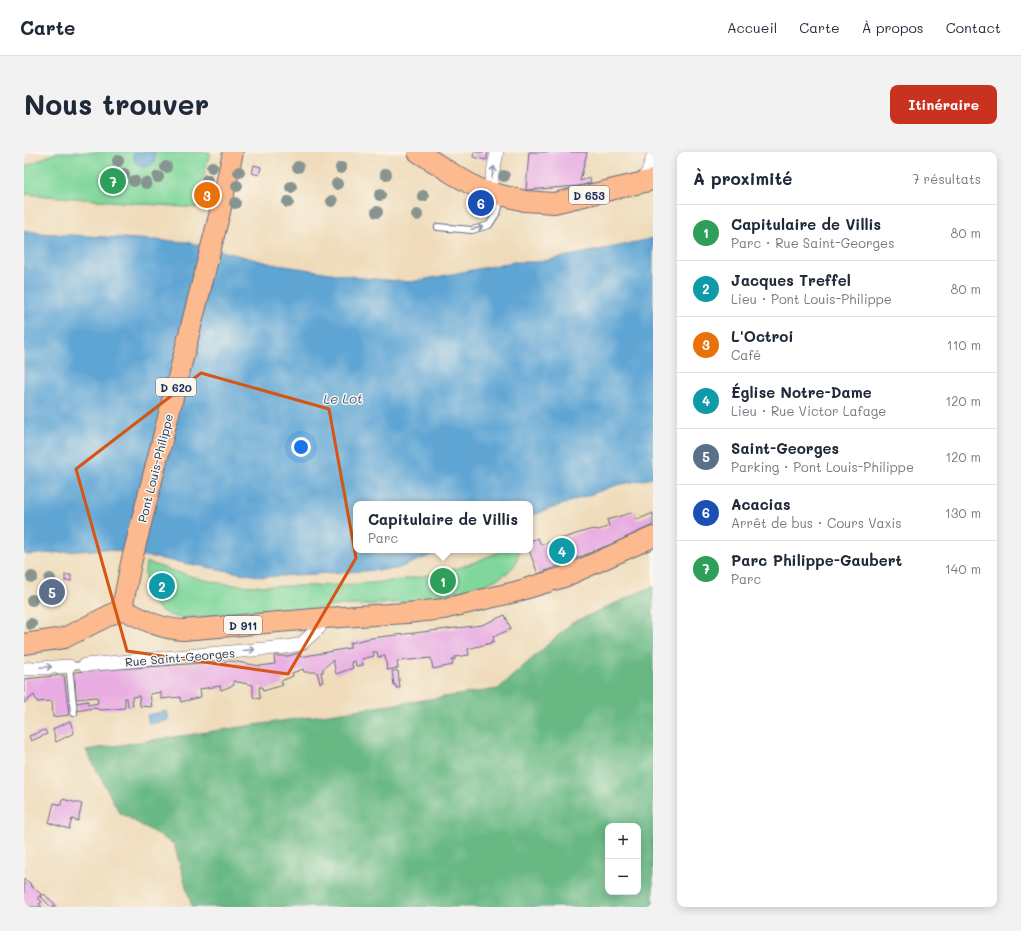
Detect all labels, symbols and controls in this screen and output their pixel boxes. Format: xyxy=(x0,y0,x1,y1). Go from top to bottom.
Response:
text: Carte xyxy=(20,15,75,40)
text: Accueil xyxy=(727,18,777,37)
text: Carte xyxy=(799,18,840,37)
text: À propos xyxy=(862,18,924,37)
text: Contact xyxy=(946,18,1001,37)
button: Itinéraire xyxy=(890,85,997,124)
text: Nous trouver xyxy=(24,86,209,122)
pin: 7 xyxy=(100,166,126,196)
one-way arrow xyxy=(489,166,497,179)
text: À proximité xyxy=(693,167,792,189)
text: 7 résultats xyxy=(912,170,981,187)
pin: 3 xyxy=(194,180,220,210)
road number: D 653 xyxy=(569,186,609,204)
pin: 6 xyxy=(468,188,494,218)
text: Capitulaire de Villis xyxy=(731,214,881,234)
one-way arrow xyxy=(470,223,483,231)
text: 1 xyxy=(703,224,709,241)
text: 80 m xyxy=(951,224,981,241)
text: Parc · Rue Saint-Georges xyxy=(731,234,894,251)
text: Jacques Treffel xyxy=(731,270,851,290)
text: 2 xyxy=(702,280,710,297)
text: 80 m xyxy=(951,280,981,297)
text: Lieu · Pont Louis-Philippe xyxy=(731,290,892,307)
text: L'Octroi xyxy=(731,326,794,346)
text: 3 xyxy=(702,336,710,353)
text: 110 m xyxy=(947,336,981,353)
text: Café xyxy=(731,346,761,363)
road number: D 620 xyxy=(156,378,196,396)
text: Église Notre-Dame xyxy=(731,382,872,402)
water label: Le Lot xyxy=(323,389,363,407)
text: 4 xyxy=(702,392,710,409)
text: 120 m xyxy=(945,392,981,409)
text: Lieu · Rue Victor Lafage xyxy=(731,402,886,419)
street label: Pont Louis-Philippe xyxy=(134,412,176,524)
your location xyxy=(291,437,311,457)
text: Saint-Georges xyxy=(731,438,839,458)
text: 5 xyxy=(702,448,710,465)
text: 120 m xyxy=(945,448,981,465)
text: Parking · Pont Louis-Philippe xyxy=(731,458,914,475)
text: Acacias xyxy=(731,494,790,514)
popup xyxy=(353,501,533,553)
text: 6 xyxy=(702,504,710,521)
text: 130 m xyxy=(945,504,981,521)
text: Capitulaire de Villis xyxy=(368,509,518,529)
text: Arrêt de bus · Cours Vaxis xyxy=(731,514,902,531)
text: Parc xyxy=(368,529,398,546)
pin: 4 xyxy=(549,536,575,566)
text: Parc Philippe-Gaubert xyxy=(731,550,902,570)
text: 7 xyxy=(702,560,710,577)
text: 140 m xyxy=(945,560,981,577)
pin: 1 xyxy=(430,566,456,596)
text: Parc xyxy=(731,570,761,587)
pin: 2 xyxy=(149,571,175,601)
pin: 5 xyxy=(39,577,65,607)
road number: D 911 xyxy=(224,616,262,634)
street label: Rue Saint-Georges xyxy=(124,644,236,670)
one-way arrow xyxy=(242,646,255,654)
one-way arrow xyxy=(39,664,52,671)
map controls xyxy=(605,823,641,895)
button: + xyxy=(605,823,641,859)
button: − xyxy=(605,859,641,895)

